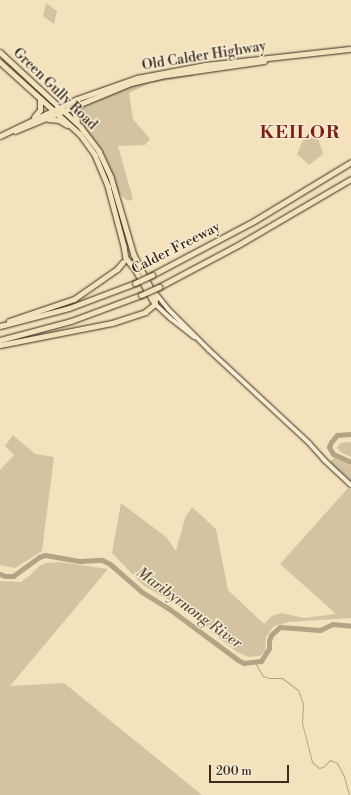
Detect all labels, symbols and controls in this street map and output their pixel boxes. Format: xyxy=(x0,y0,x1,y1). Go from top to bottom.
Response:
street label: Old Calder Highway xyxy=(141,38,267,74)
street label: Green Gully Road xyxy=(9,45,101,133)
district label: KEILOR xyxy=(260,122,340,144)
street label: Calder Freeway xyxy=(129,218,223,278)
water label: Maribyrnong River xyxy=(133,564,245,652)
scale bar xyxy=(211,757,291,783)
text: 200 m xyxy=(216,764,252,779)

